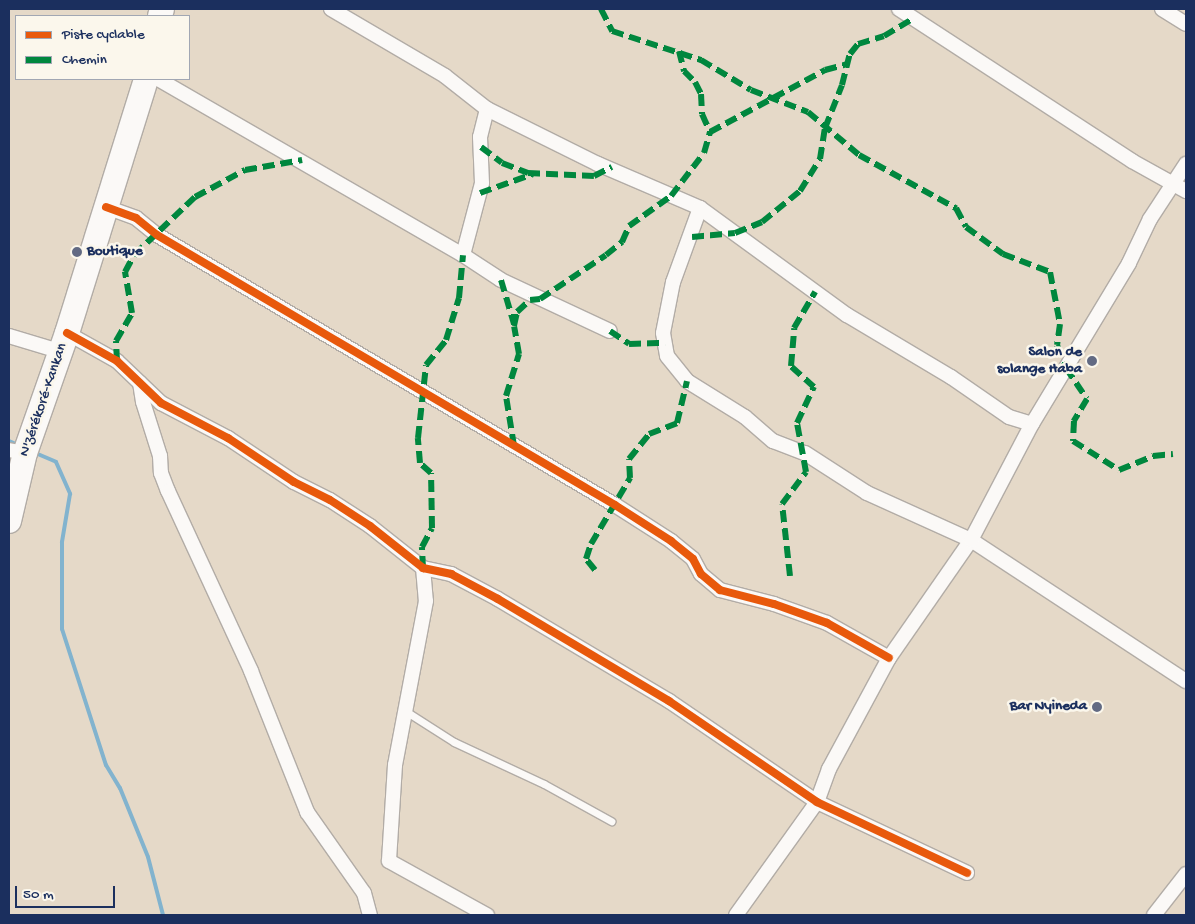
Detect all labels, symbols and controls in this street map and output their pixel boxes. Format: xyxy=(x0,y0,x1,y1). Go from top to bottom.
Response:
legend xyxy=(15,15,190,80)
text: Piste cyclable xyxy=(62,26,145,44)
text: Chemin xyxy=(62,51,107,69)
place label: Boutique xyxy=(87,243,143,261)
marker: Boutique xyxy=(71,246,83,258)
street label: N'zérékoré-Kankan xyxy=(16,341,72,459)
place label: Salon de solange Haba xyxy=(997,343,1082,378)
marker: Salon de solange Haba xyxy=(1086,355,1098,367)
place label: Bar Nyineda xyxy=(1010,698,1087,716)
marker: Bar Nyineda xyxy=(1091,701,1103,713)
scale bar xyxy=(18,876,118,908)
text: 50 m xyxy=(23,886,54,904)

